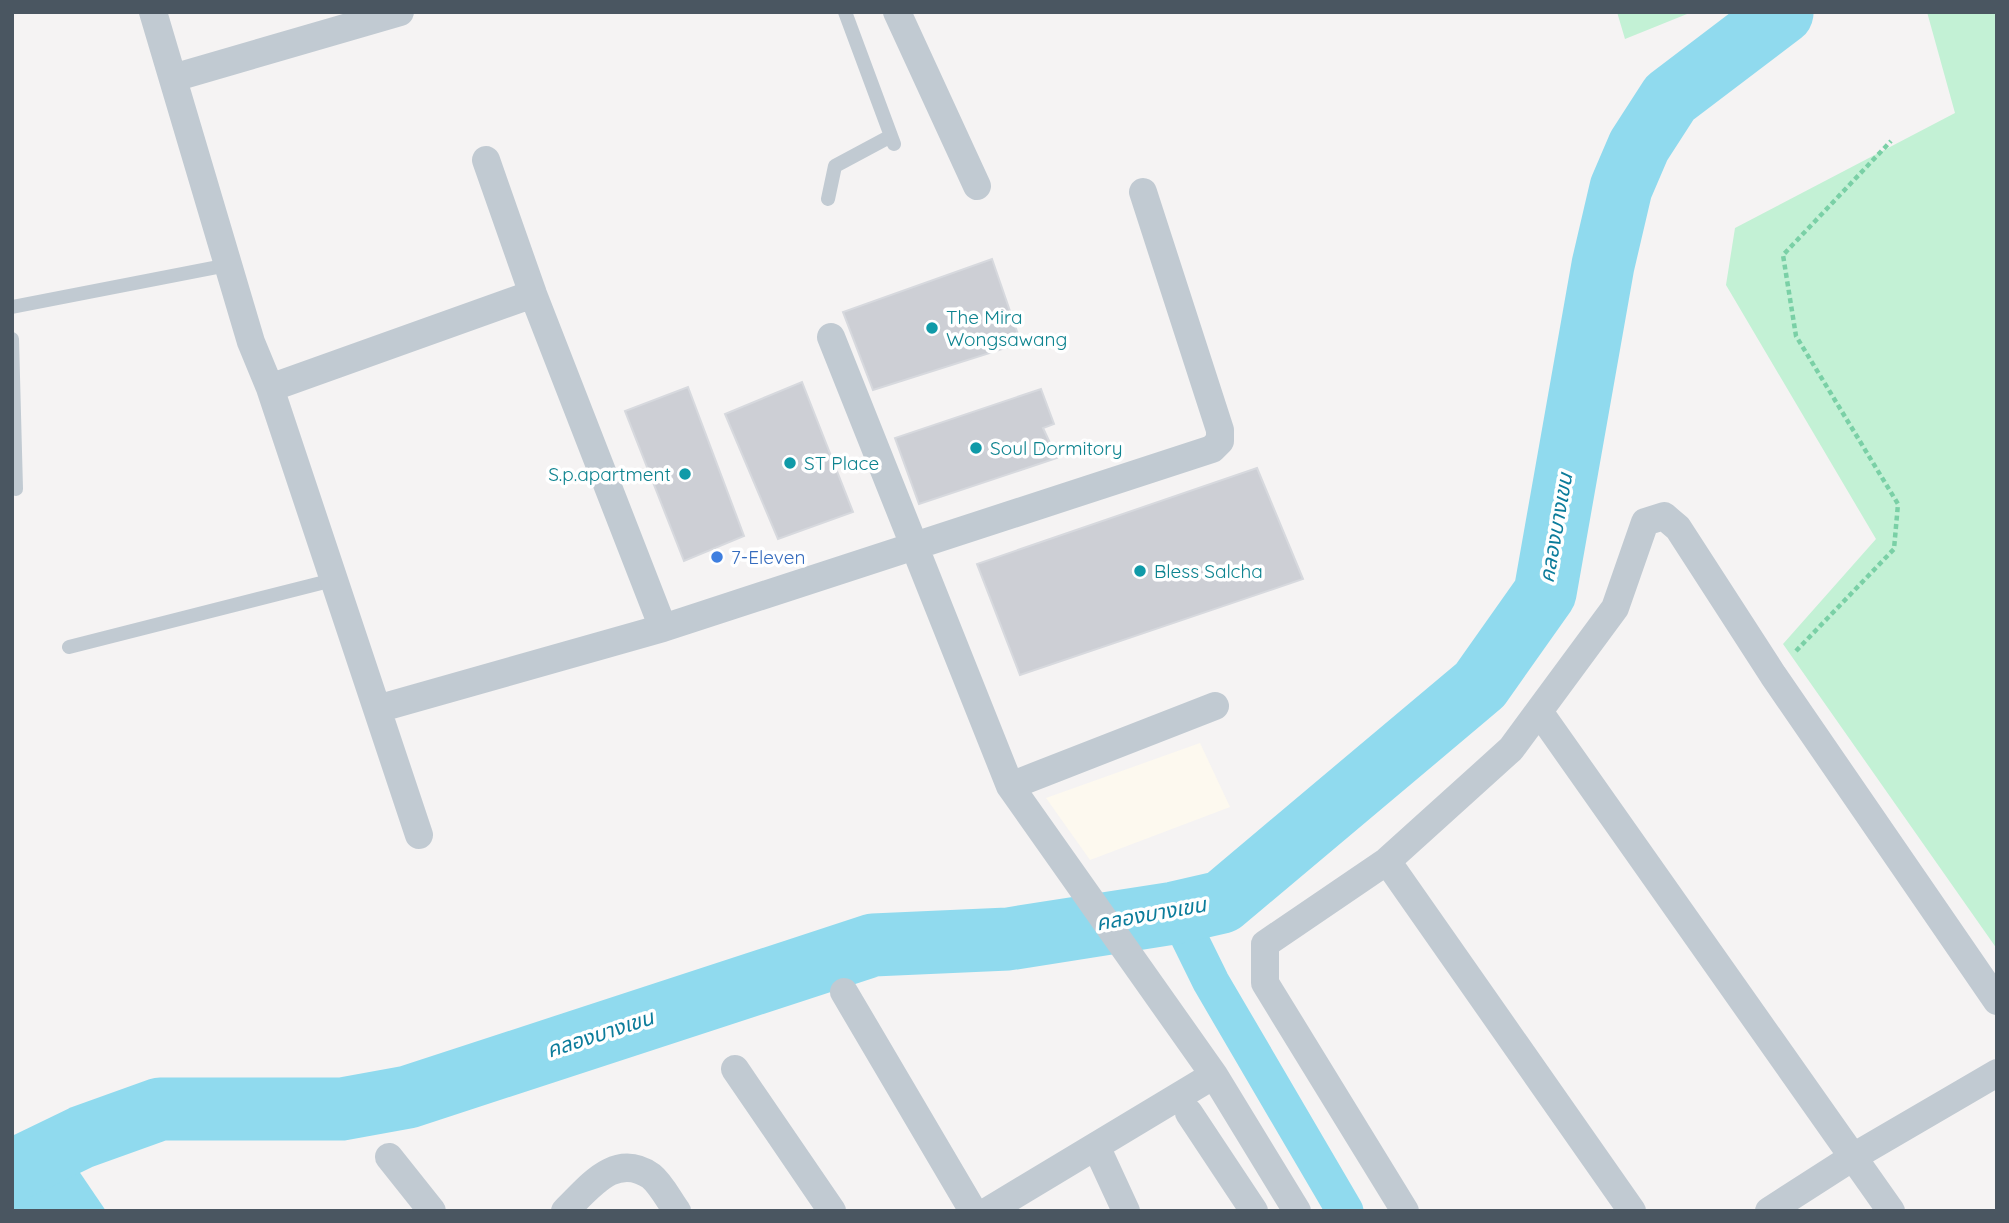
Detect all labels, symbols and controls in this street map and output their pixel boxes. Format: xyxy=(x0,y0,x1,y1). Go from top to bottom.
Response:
place label: The Mira Wongsawang xyxy=(946,305,1067,351)
marker: The Mira Wongsawang xyxy=(924,320,940,336)
place label: Soul Dormitory xyxy=(990,436,1122,460)
marker: Soul Dormitory xyxy=(968,440,984,456)
place label: ST Place xyxy=(804,451,879,475)
marker: ST Place xyxy=(782,455,798,471)
place label: S.p.apartment xyxy=(548,462,671,486)
marker: S.p.apartment xyxy=(677,466,693,482)
water label: คลองบางเขน xyxy=(1533,470,1578,585)
place label: 7-Eleven xyxy=(731,545,805,569)
marker: 7-Eleven xyxy=(709,549,725,565)
place label: Bless Salcha xyxy=(1154,559,1263,583)
marker: Bless Salcha xyxy=(1132,563,1148,579)
water label: คลองบางเขน xyxy=(1094,890,1209,935)
water label: คลองบางเขน xyxy=(543,1003,658,1063)

